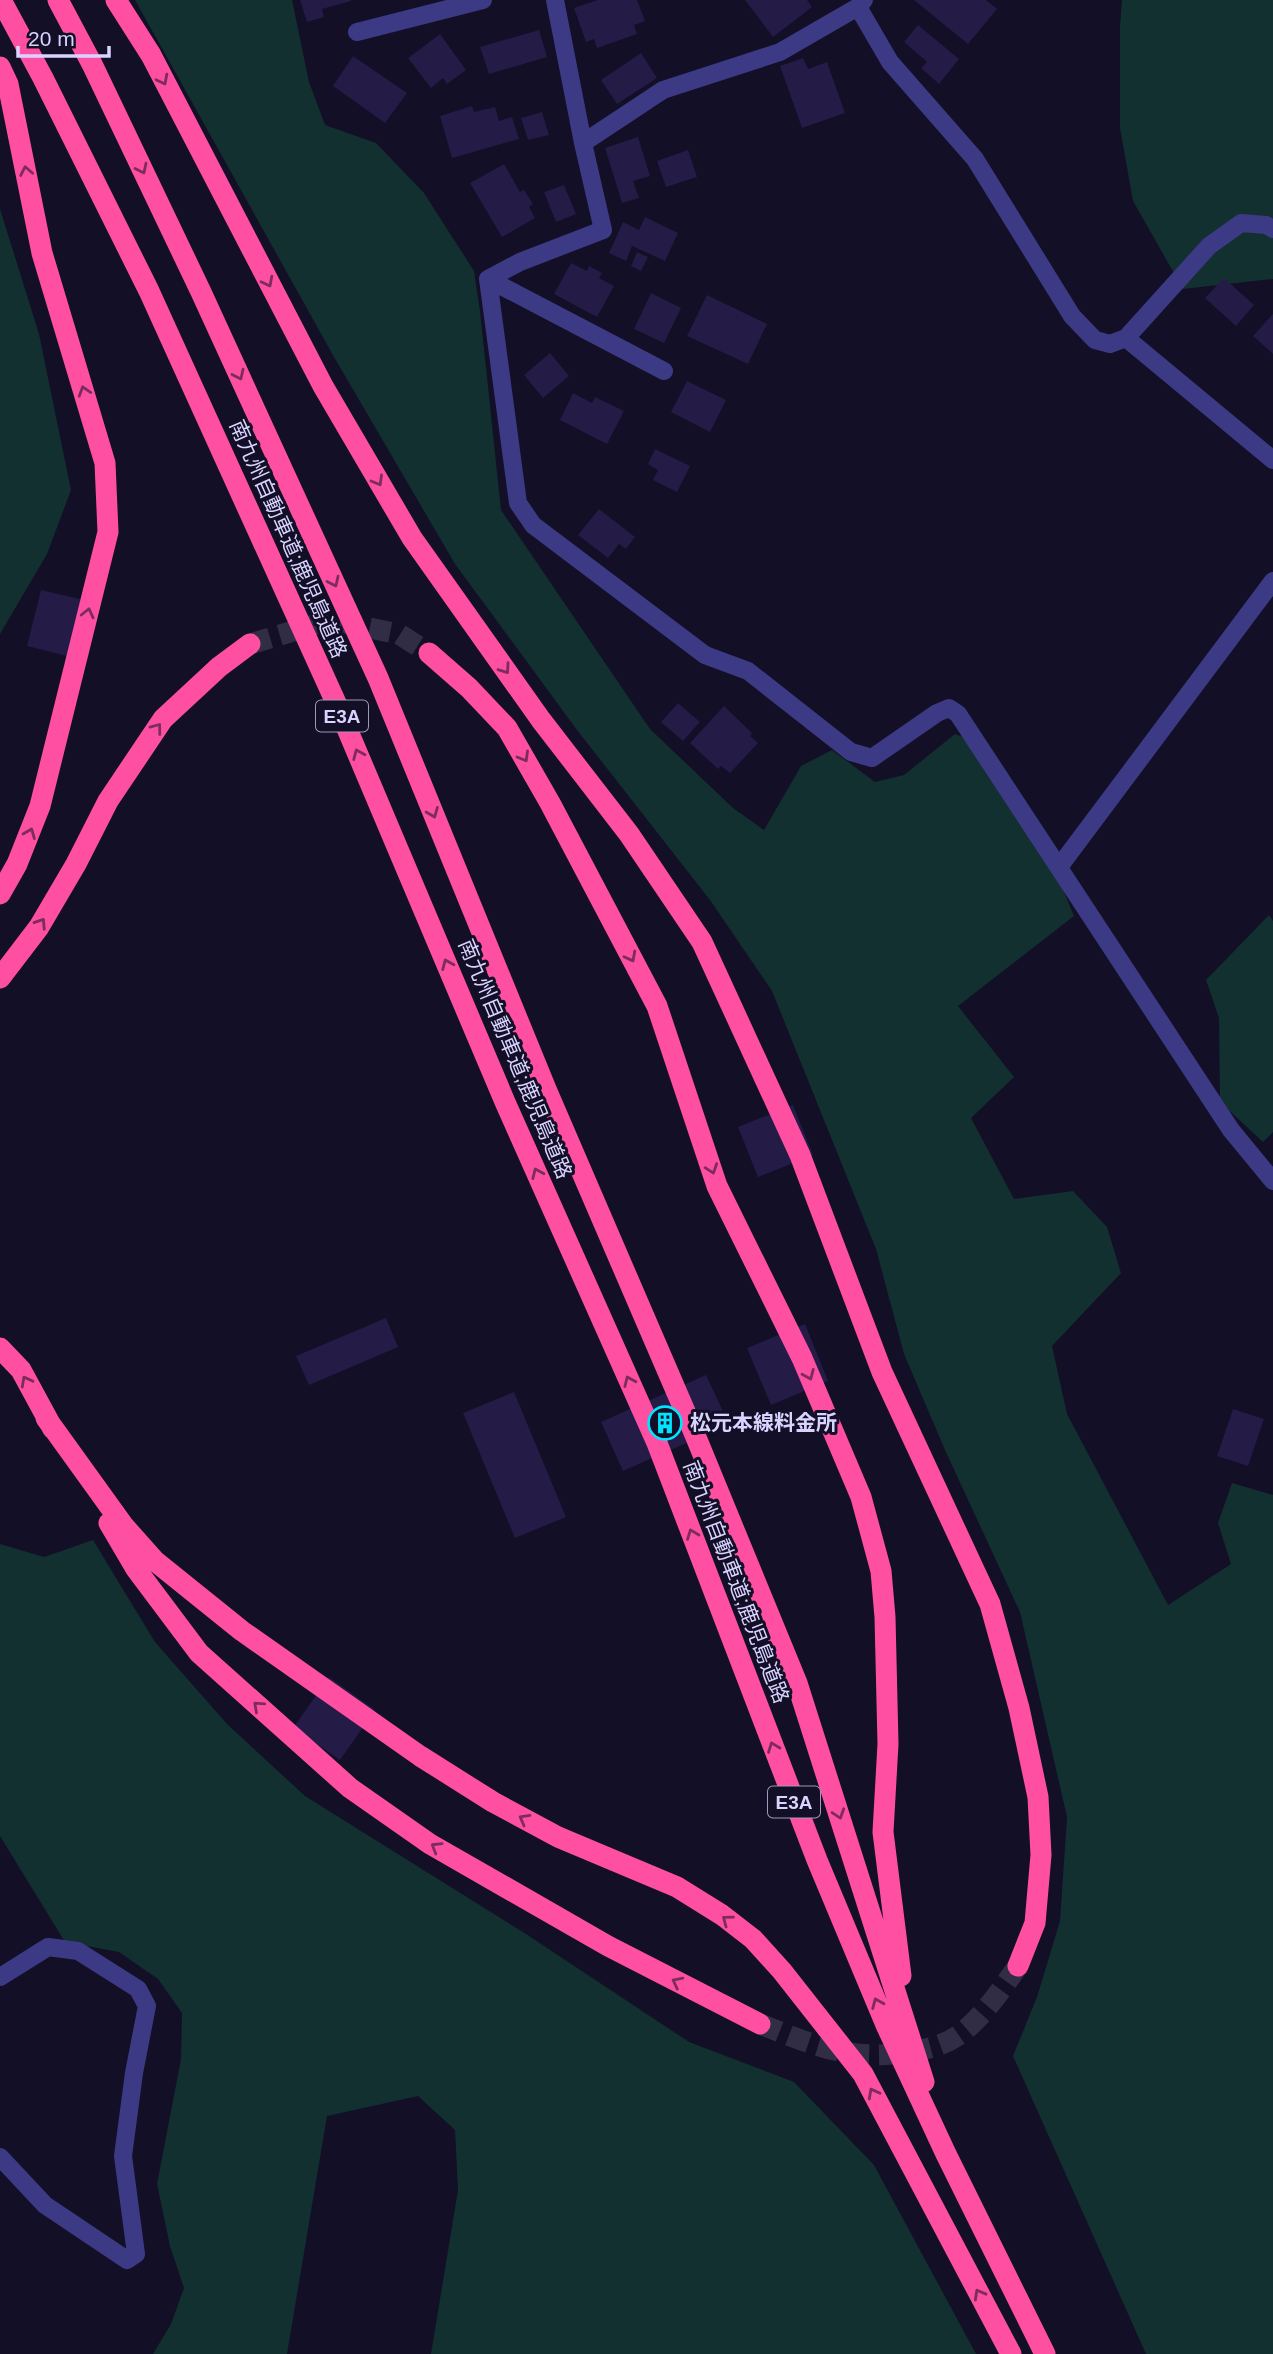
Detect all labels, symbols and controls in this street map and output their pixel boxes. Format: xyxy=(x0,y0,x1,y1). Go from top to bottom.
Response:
scale bar xyxy=(18,14,108,58)
text: 20 m xyxy=(28,27,75,50)
one-way arrow xyxy=(155,73,169,85)
one-way arrow xyxy=(134,162,148,174)
one-way arrow xyxy=(19,165,34,177)
one-way arrow xyxy=(260,275,274,287)
one-way arrow xyxy=(231,368,245,380)
one-way arrow xyxy=(78,385,93,397)
street label: 南九州自動車道;鹿児島道路 xyxy=(226,416,351,661)
one-way arrow xyxy=(370,473,383,486)
one-way arrow xyxy=(326,575,340,587)
one-way arrow xyxy=(80,607,95,619)
one-way arrow xyxy=(497,661,509,674)
road number: E3A xyxy=(316,701,368,732)
one-way arrow xyxy=(149,723,161,736)
one-way arrow xyxy=(352,749,366,762)
one-way arrow xyxy=(515,749,528,762)
one-way arrow xyxy=(425,807,439,819)
one-way arrow xyxy=(21,827,35,839)
one-way arrow xyxy=(32,918,45,931)
street label: 南九州自動車道;鹿児島道路 xyxy=(455,936,576,1182)
one-way arrow xyxy=(623,950,636,962)
one-way arrow xyxy=(441,959,455,971)
one-way arrow xyxy=(704,1163,718,1175)
one-way arrow xyxy=(531,1168,545,1180)
one-way arrow xyxy=(801,1368,815,1380)
one-way arrow xyxy=(21,1375,34,1388)
one-way arrow xyxy=(623,1376,637,1388)
building icon: 松元本線料金所 xyxy=(646,1404,684,1442)
place label: 松元本線料金所 xyxy=(690,1411,837,1434)
street label: 南九州自動車道;鹿児島道路 xyxy=(680,1457,793,1706)
one-way arrow xyxy=(686,1529,700,1541)
one-way arrow xyxy=(253,1702,266,1714)
one-way arrow xyxy=(768,1741,782,1753)
road number: E3A xyxy=(768,1786,820,1818)
one-way arrow xyxy=(831,1808,845,1820)
one-way arrow xyxy=(519,1813,531,1827)
one-way arrow xyxy=(430,1842,443,1855)
one-way arrow xyxy=(722,1915,735,1928)
one-way arrow xyxy=(672,1976,684,1990)
one-way arrow xyxy=(871,1998,885,2010)
one-way arrow xyxy=(868,2087,881,2100)
one-way arrow xyxy=(973,2289,987,2301)

